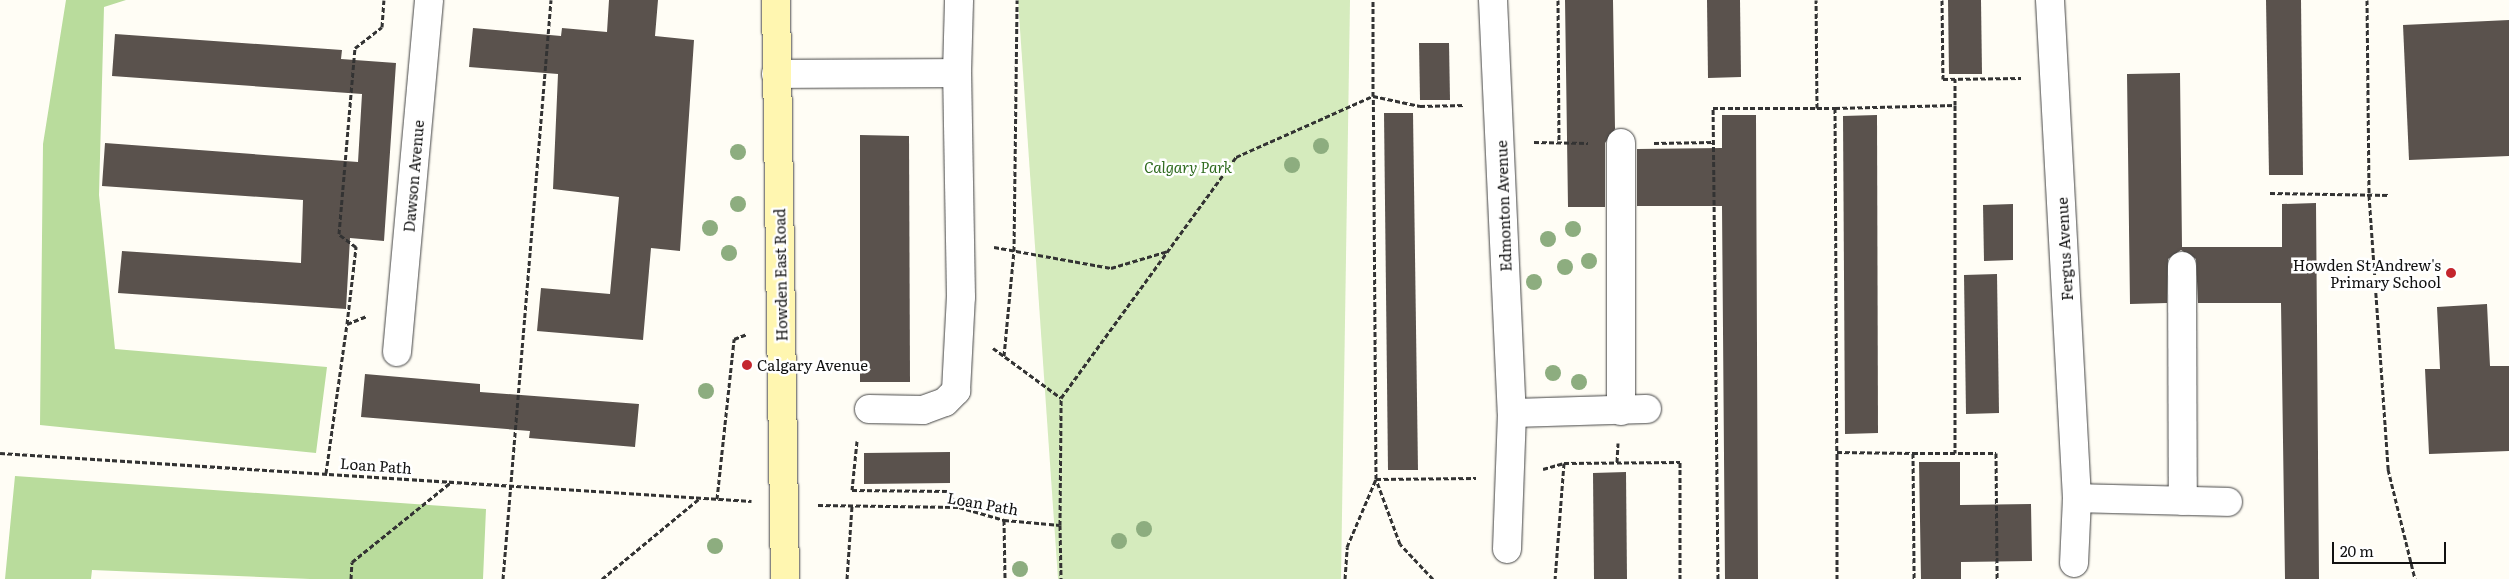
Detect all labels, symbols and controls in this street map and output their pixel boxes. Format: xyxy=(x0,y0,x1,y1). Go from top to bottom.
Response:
street label: Dawson Avenue xyxy=(399,119,427,233)
street label: Edmonton Avenue xyxy=(1492,140,1514,272)
park label: Calgary Park xyxy=(1144,158,1232,176)
street label: Fergus Avenue xyxy=(2052,197,2076,301)
street label: Howden East Road xyxy=(770,208,790,342)
place label: Howden St Andrew's Primary School xyxy=(2293,255,2441,290)
marker: Howden St Andrew's Primary School xyxy=(2445,267,2457,279)
place label: Calgary Avenue xyxy=(757,356,868,374)
marker: Calgary Avenue xyxy=(741,359,753,371)
street label: Loan Path xyxy=(340,454,412,476)
street label: Loan Path xyxy=(946,488,1020,518)
scale bar xyxy=(2334,532,2448,564)
text: 20 m xyxy=(2340,539,2374,562)

